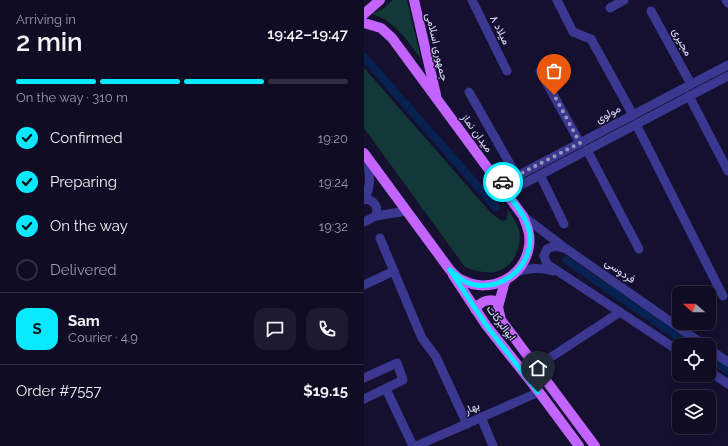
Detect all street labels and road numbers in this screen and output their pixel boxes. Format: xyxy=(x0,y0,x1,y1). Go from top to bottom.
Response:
street label: جمهوری اسلامی xyxy=(423,12,451,82)
street label: میلاد ۸ xyxy=(487,13,513,47)
street label: مجیری xyxy=(669,26,695,58)
street label: مولوی xyxy=(593,102,623,126)
street label: میدان نماز xyxy=(458,110,495,155)
street label: فردوسی xyxy=(602,256,638,286)
street label: ابوالبرکات xyxy=(484,303,518,343)
street label: بهار xyxy=(461,399,482,417)

